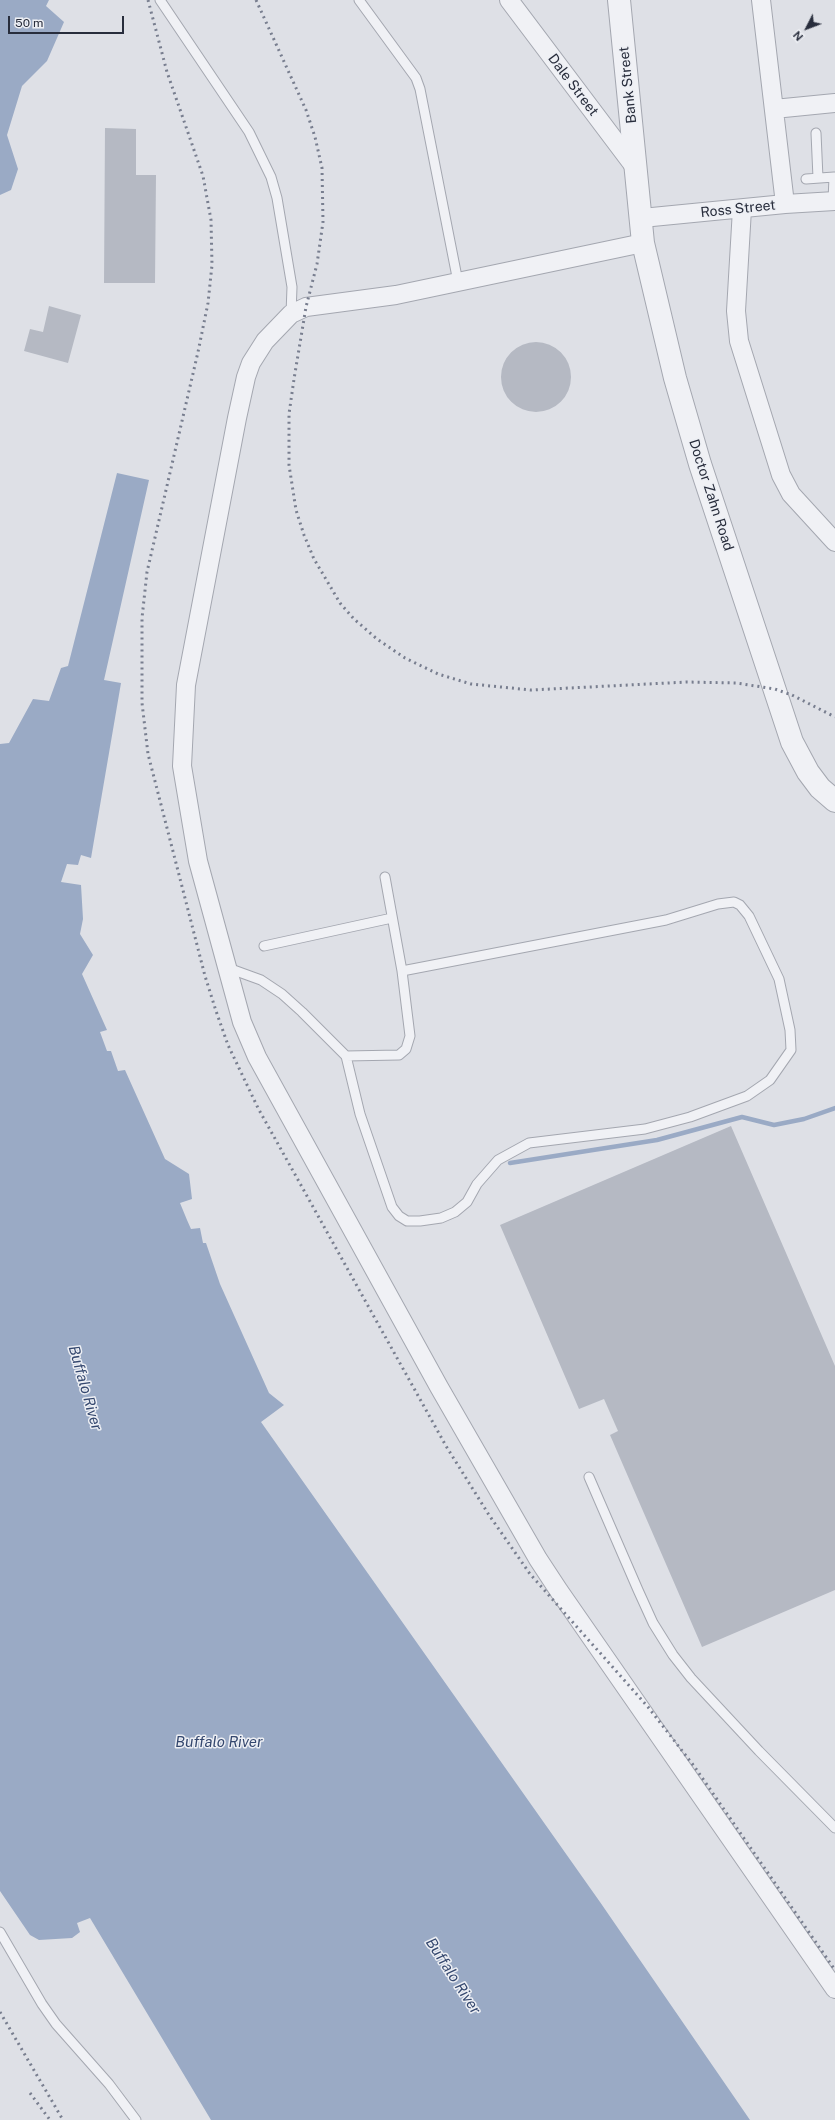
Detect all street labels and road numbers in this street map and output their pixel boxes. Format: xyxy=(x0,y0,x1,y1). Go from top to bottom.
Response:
street label: Bank Street xyxy=(616,46,640,124)
street label: Dale Street xyxy=(544,51,602,119)
street label: Ross Street xyxy=(700,197,776,221)
street label: Doctor Zahn Road xyxy=(685,437,737,553)

